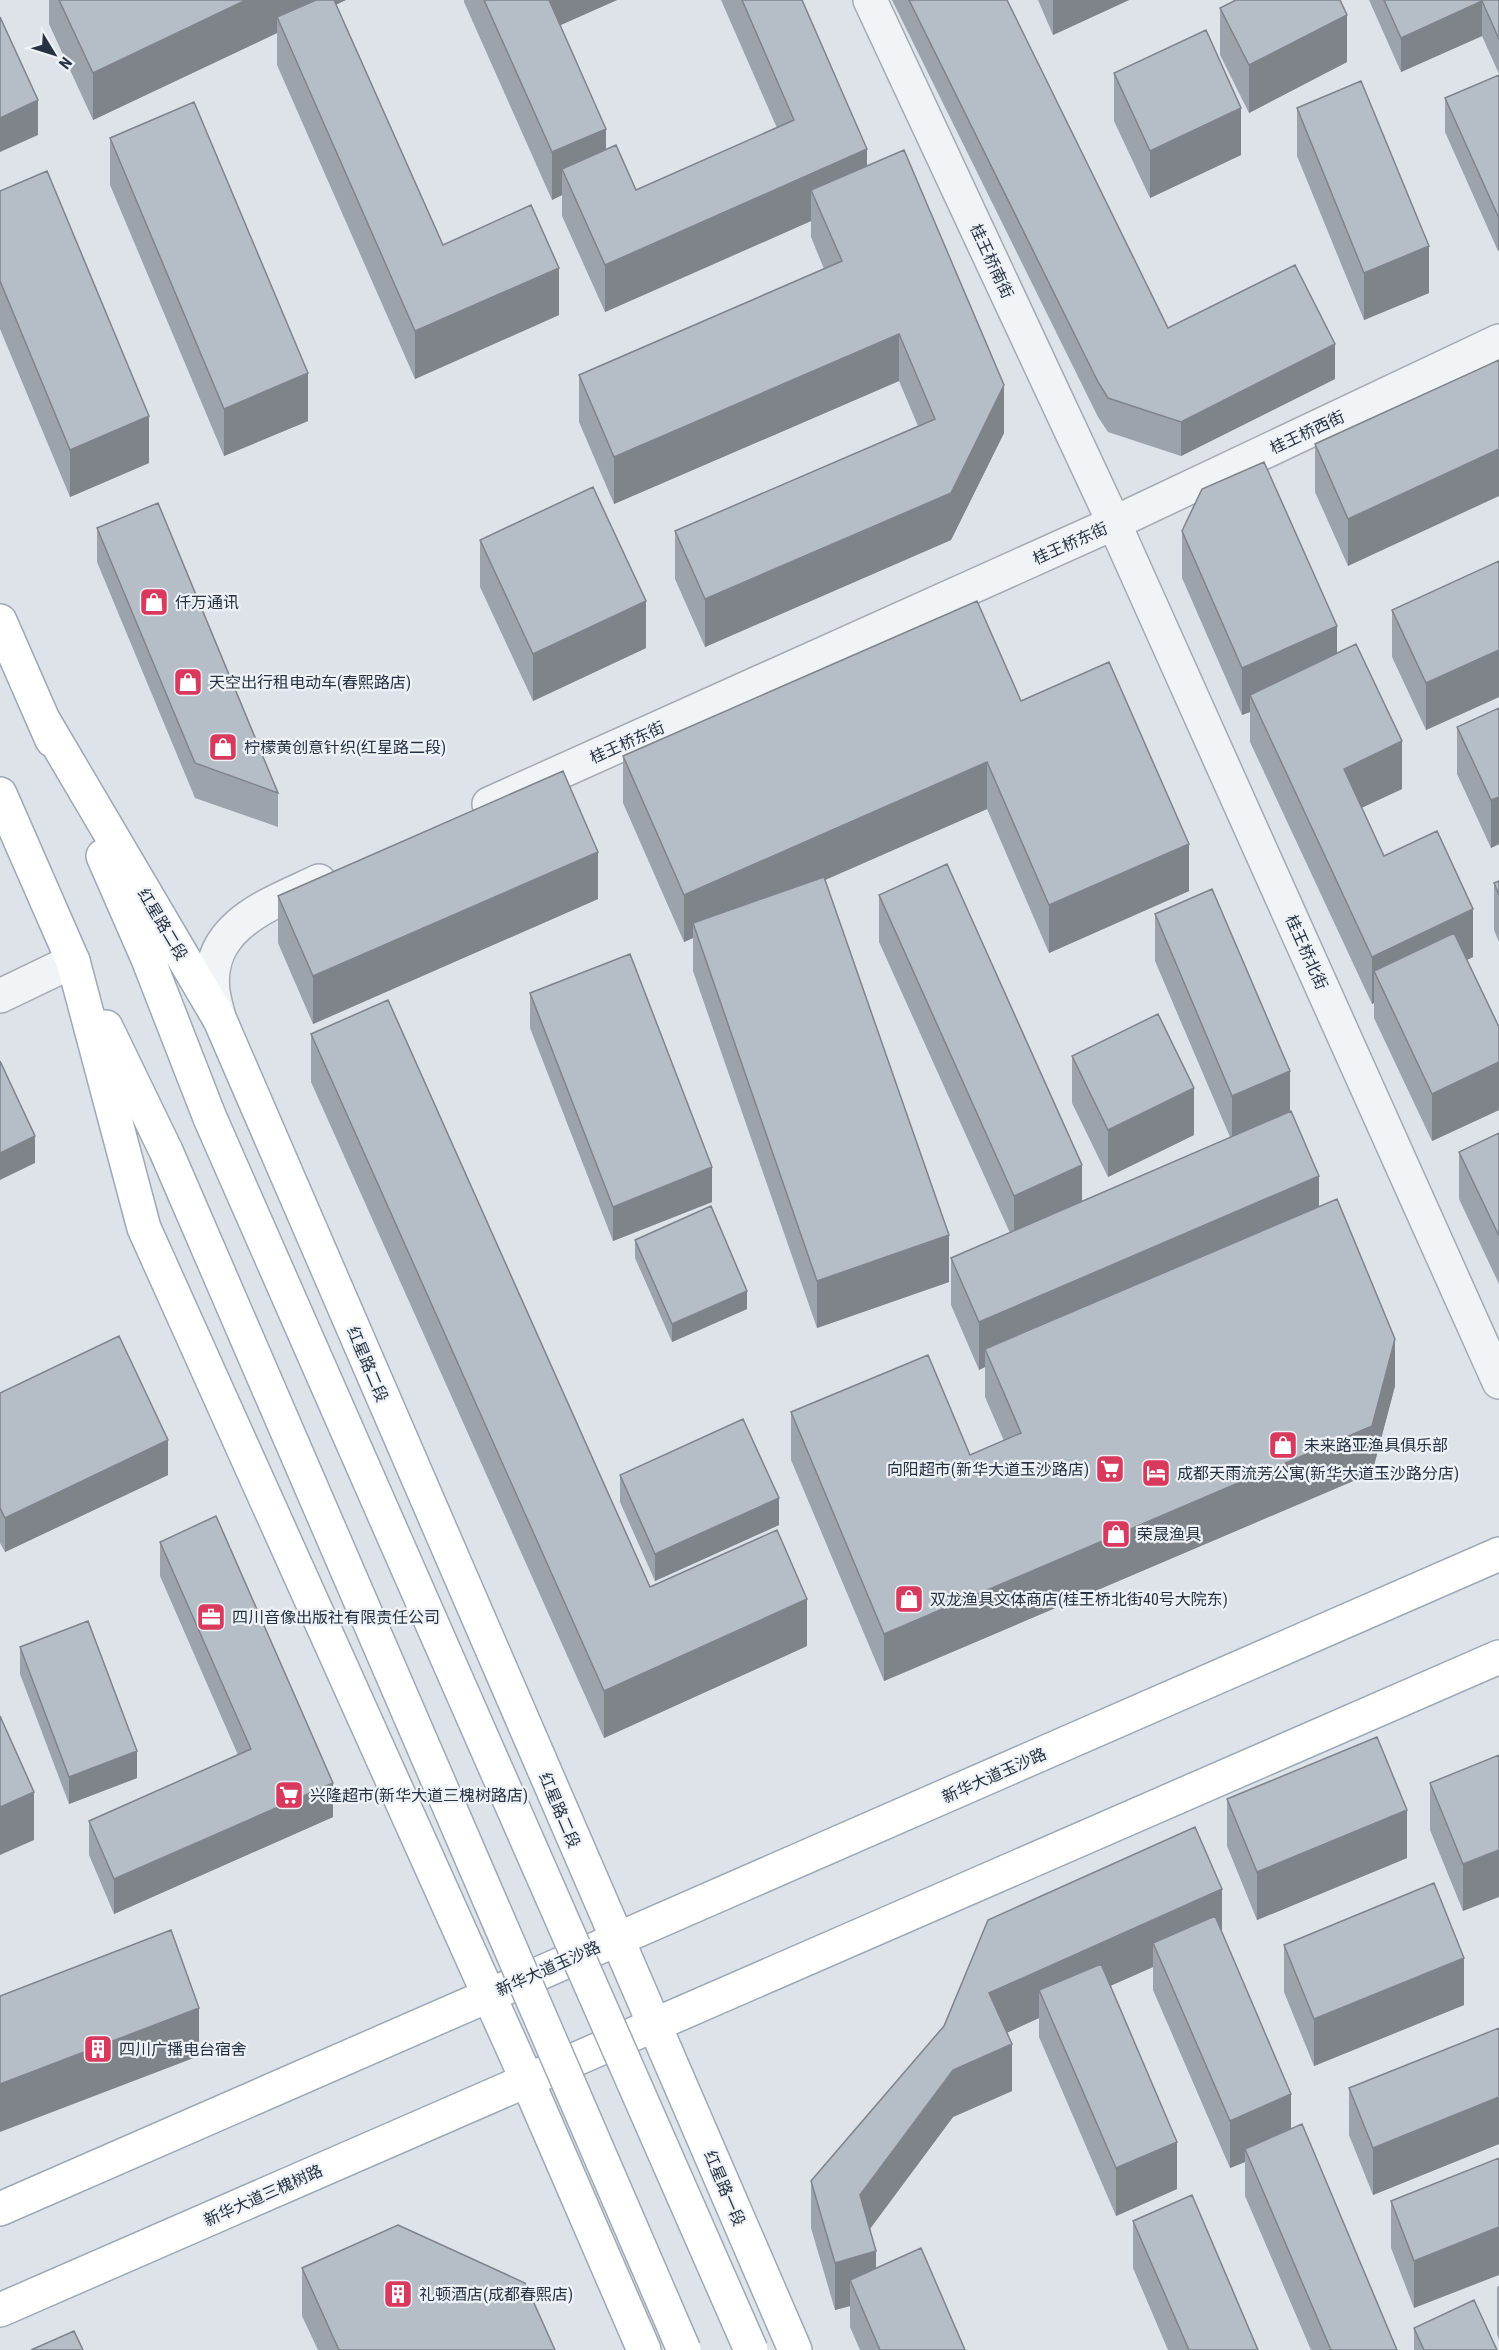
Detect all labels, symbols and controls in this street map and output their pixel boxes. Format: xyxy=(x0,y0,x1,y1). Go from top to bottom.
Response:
north arrow xyxy=(24,24,84,84)
text: N xyxy=(55,53,76,73)
street label: 桂王桥南街 xyxy=(966,221,1017,301)
street label: 桂王桥西街 xyxy=(1267,407,1347,458)
street label: 桂王桥东街 xyxy=(1030,519,1111,568)
shop icon: 仟万通讯 xyxy=(138,586,170,618)
place label: 仟万通讯 xyxy=(175,593,239,612)
shop icon: 天空出行租电动车(春熙路店) xyxy=(172,666,204,698)
place label: 天空出行租电动车(春熙路店) xyxy=(209,673,411,692)
street label: 桂王桥东街 xyxy=(587,718,668,767)
shop icon: 柠檬黄创意针织(红星路二段) xyxy=(207,731,239,763)
place label: 柠檬黄创意针织(红星路二段) xyxy=(244,738,446,757)
street label: 红星路二段 xyxy=(134,885,191,963)
street label: 桂王桥北街 xyxy=(1282,912,1331,993)
street label: 红星路二段 xyxy=(343,1324,392,1405)
shop icon: 未来路亚渔具俱乐部 xyxy=(1267,1429,1299,1461)
place label: 未来路亚渔具俱乐部 xyxy=(1304,1436,1448,1455)
supermarket icon: 向阳超市(新华大道玉沙路店) xyxy=(1094,1453,1126,1485)
hotel icon: 成都天雨流芳公寓(新华大道玉沙路分店) xyxy=(1140,1457,1172,1489)
place label: 向阳超市(新华大道玉沙路店) xyxy=(887,1460,1089,1479)
place label: 成都天雨流芳公寓(新华大道玉沙路分店) xyxy=(1177,1464,1459,1483)
shop icon: 荣晟渔具 xyxy=(1100,1518,1132,1550)
place label: 荣晟渔具 xyxy=(1137,1525,1201,1544)
shop icon: 双龙渔具文体商店(桂王桥北街40号大院东) xyxy=(893,1583,925,1615)
place label: 双龙渔具文体商店(桂王桥北街40号大院东) xyxy=(930,1590,1228,1609)
office icon: 四川音像出版社有限责任公司 xyxy=(195,1601,227,1633)
place label: 四川音像出版社有限责任公司 xyxy=(232,1608,440,1627)
street label: 新华大道玉沙路 xyxy=(939,1744,1049,1807)
street label: 红星路二段 xyxy=(535,1770,584,1851)
supermarket icon: 兴隆超市(新华大道三槐树路店) xyxy=(273,1779,305,1811)
place label: 兴隆超市(新华大道三槐树路店) xyxy=(310,1786,528,1805)
street label: 新华大道玉沙路 xyxy=(493,1937,603,2000)
building icon: 四川广播电台宿舍 xyxy=(82,2033,114,2065)
place label: 四川广播电台宿舍 xyxy=(119,2040,247,2059)
street label: 红星路一段 xyxy=(700,2148,749,2229)
street label: 新华大道三槐树路 xyxy=(201,2161,326,2230)
building icon: 礼顿酒店(成都春熙店) xyxy=(382,2278,414,2310)
place label: 礼顿酒店(成都春熙店) xyxy=(419,2285,573,2304)

